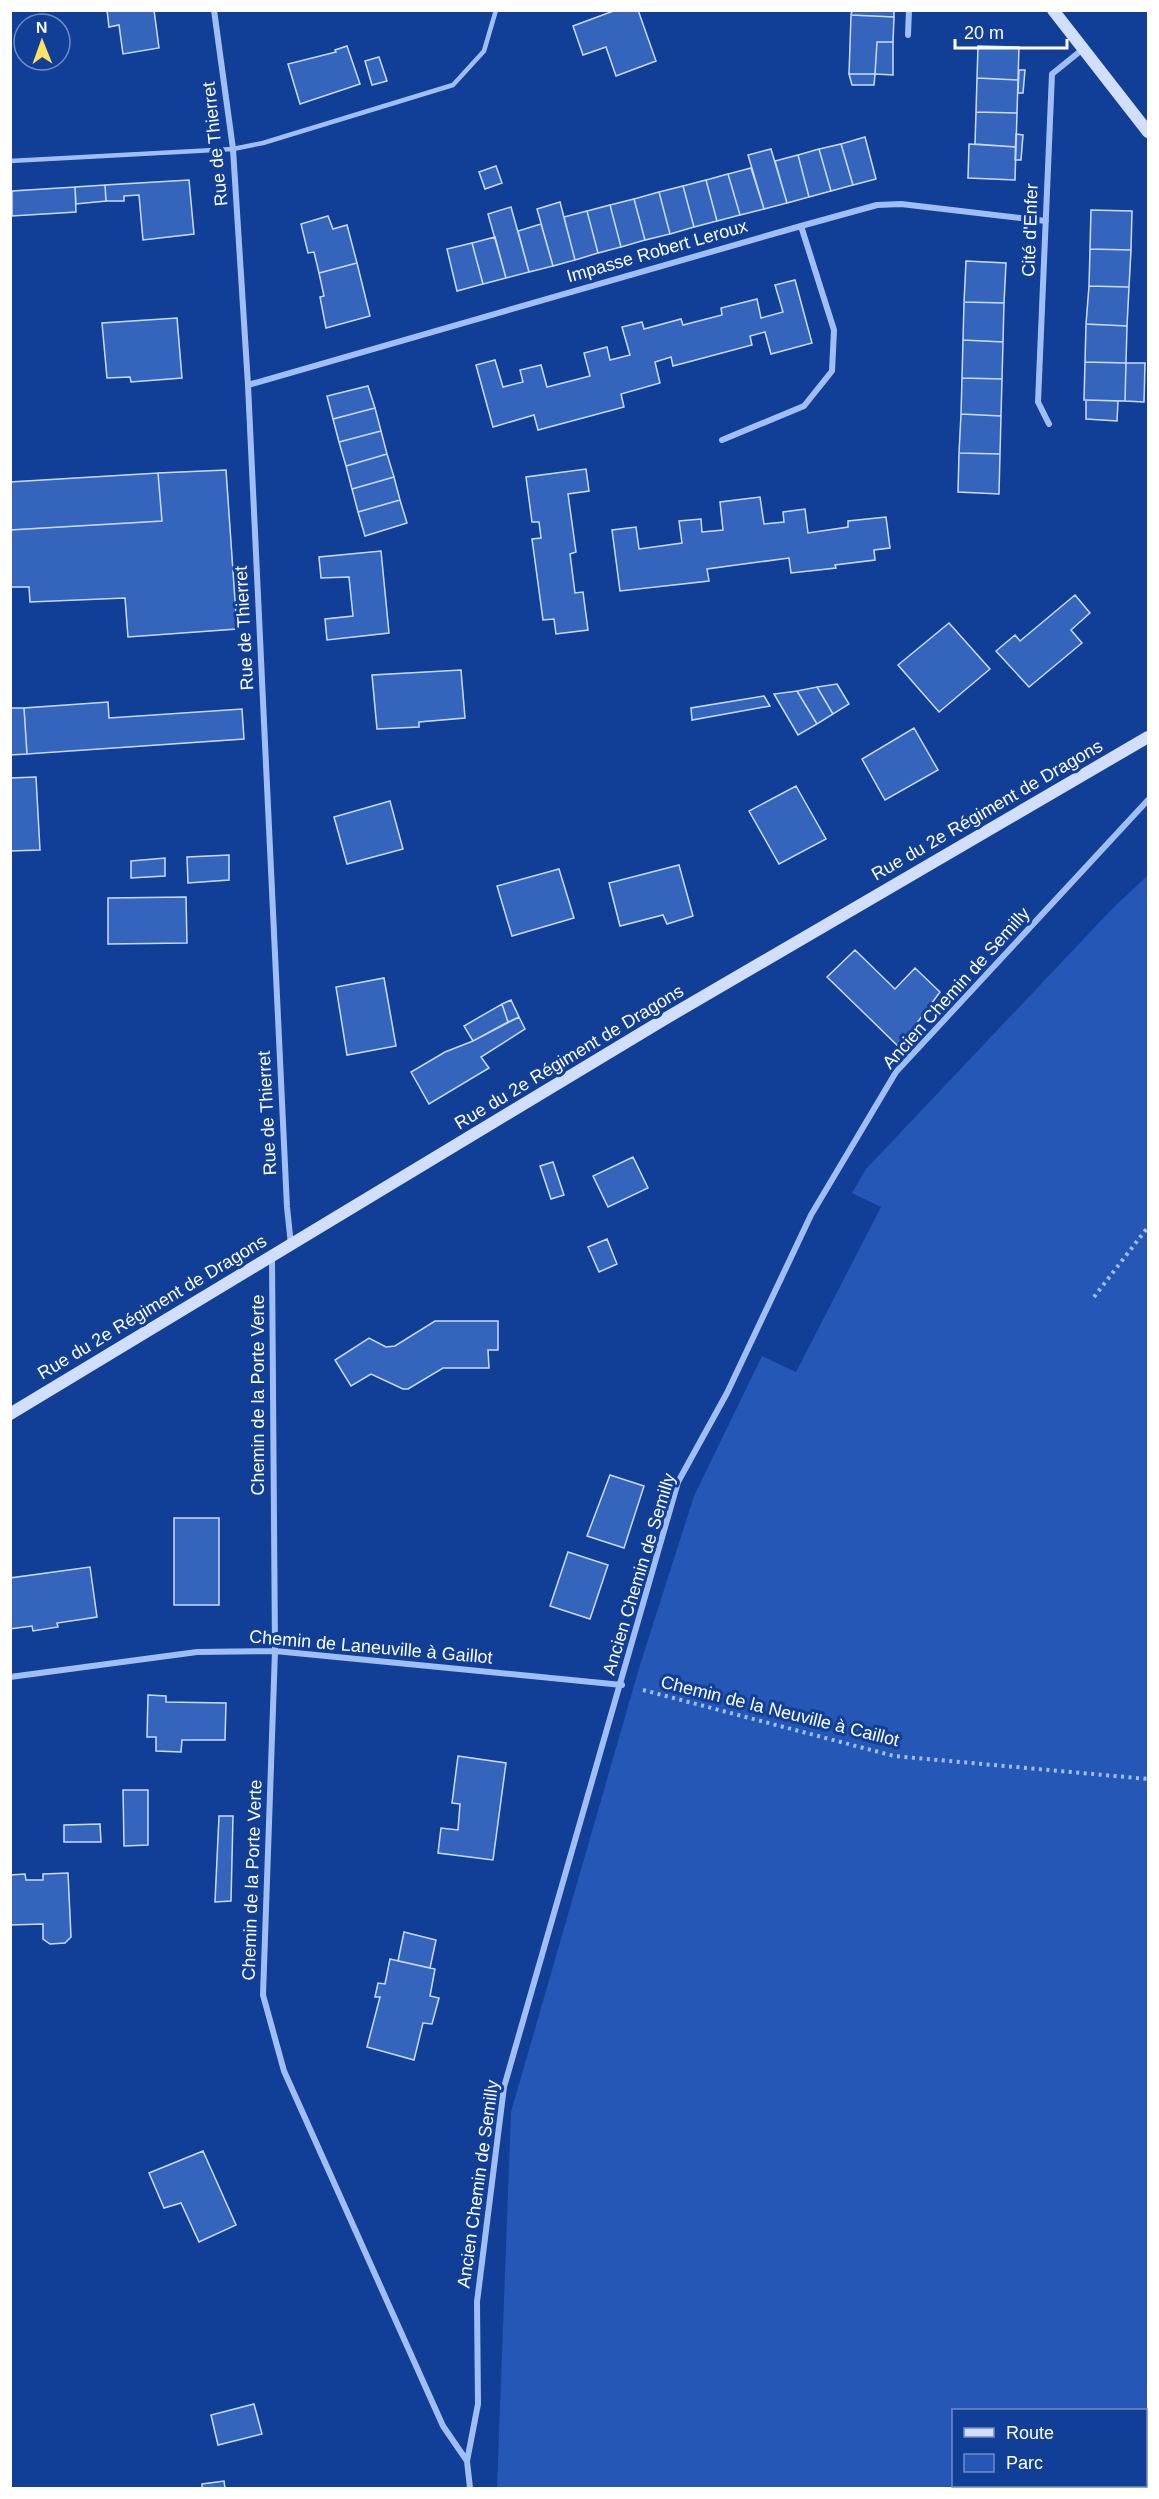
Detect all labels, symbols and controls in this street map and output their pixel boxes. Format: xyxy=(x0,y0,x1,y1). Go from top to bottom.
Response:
north arrow xyxy=(12,12,72,72)
scale bar xyxy=(955,12,1068,50)
text: N xyxy=(36,19,48,36)
text: 20 m xyxy=(964,23,1004,43)
street label: Rue de Thierret xyxy=(199,81,231,207)
street label: Cité d'Enfer xyxy=(1018,183,1042,277)
street label: Impasse Robert Leroux xyxy=(564,216,750,286)
street label: Rue de Thierret xyxy=(231,565,257,691)
street label: Rue du 2e Régiment de Dragons xyxy=(868,736,1106,884)
street label: Ancien Chemin de Semilly xyxy=(878,903,1034,1073)
street label: Rue du 2e Régiment de Dragons xyxy=(451,981,687,1133)
street label: Rue de Thierret xyxy=(254,1050,280,1176)
street label: Rue du 2e Régiment de Dragons xyxy=(34,1231,270,1383)
street label: Chemin de la Porte Verte xyxy=(248,1294,268,1496)
street label: Ancien Chemin de Semilly xyxy=(599,1471,679,1677)
street label: Chemin de Laneuville à Gaillot xyxy=(249,1626,493,1668)
street label: Chemin de la Neuville à Caillot xyxy=(659,1672,901,1750)
street label: Chemin de la Porte Verte xyxy=(238,1779,266,1981)
street label: Ancien Chemin de Semilly xyxy=(453,2079,503,2289)
legend xyxy=(952,2409,1147,2487)
text: Route xyxy=(1006,2423,1054,2443)
text: Parc xyxy=(1006,2453,1043,2473)

